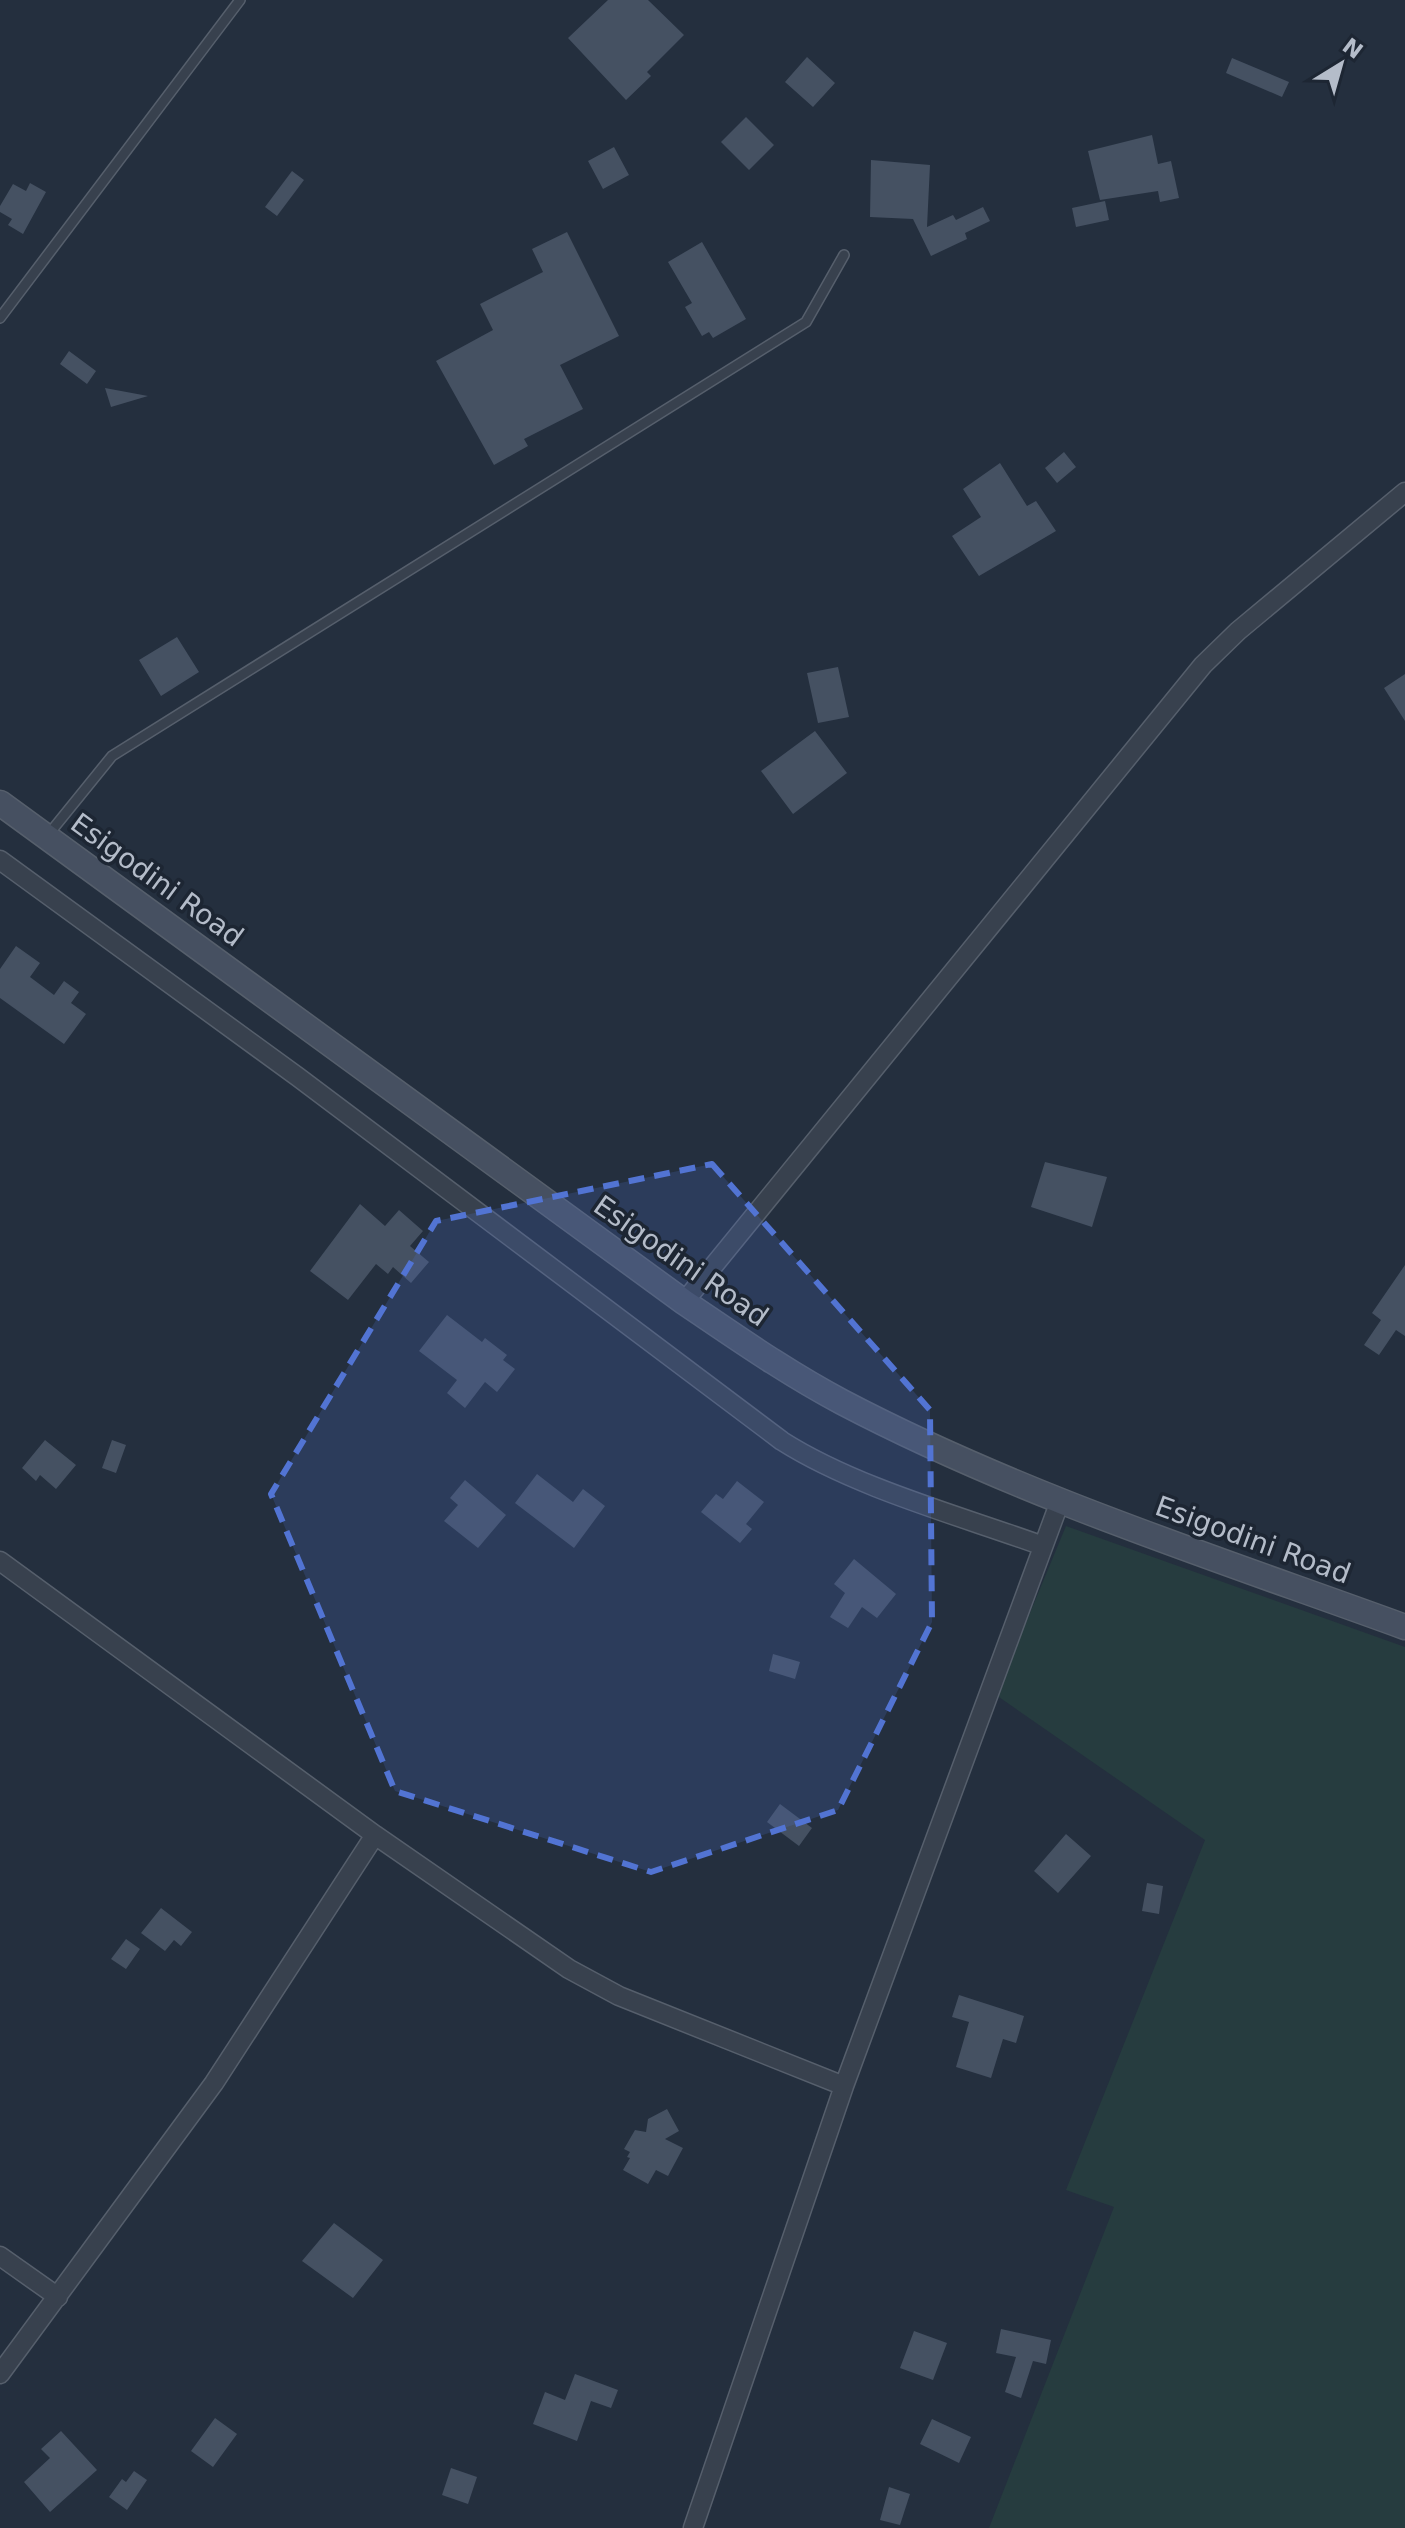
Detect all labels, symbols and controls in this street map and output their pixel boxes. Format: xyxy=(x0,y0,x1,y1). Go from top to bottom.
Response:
north arrow xyxy=(1301,24,1381,104)
text: N xyxy=(1338,33,1368,64)
street label: Esigodini Road xyxy=(64,806,250,954)
street label: Esigodini Road xyxy=(587,1189,775,1333)
street label: Esigodini Road xyxy=(1151,1489,1355,1591)

